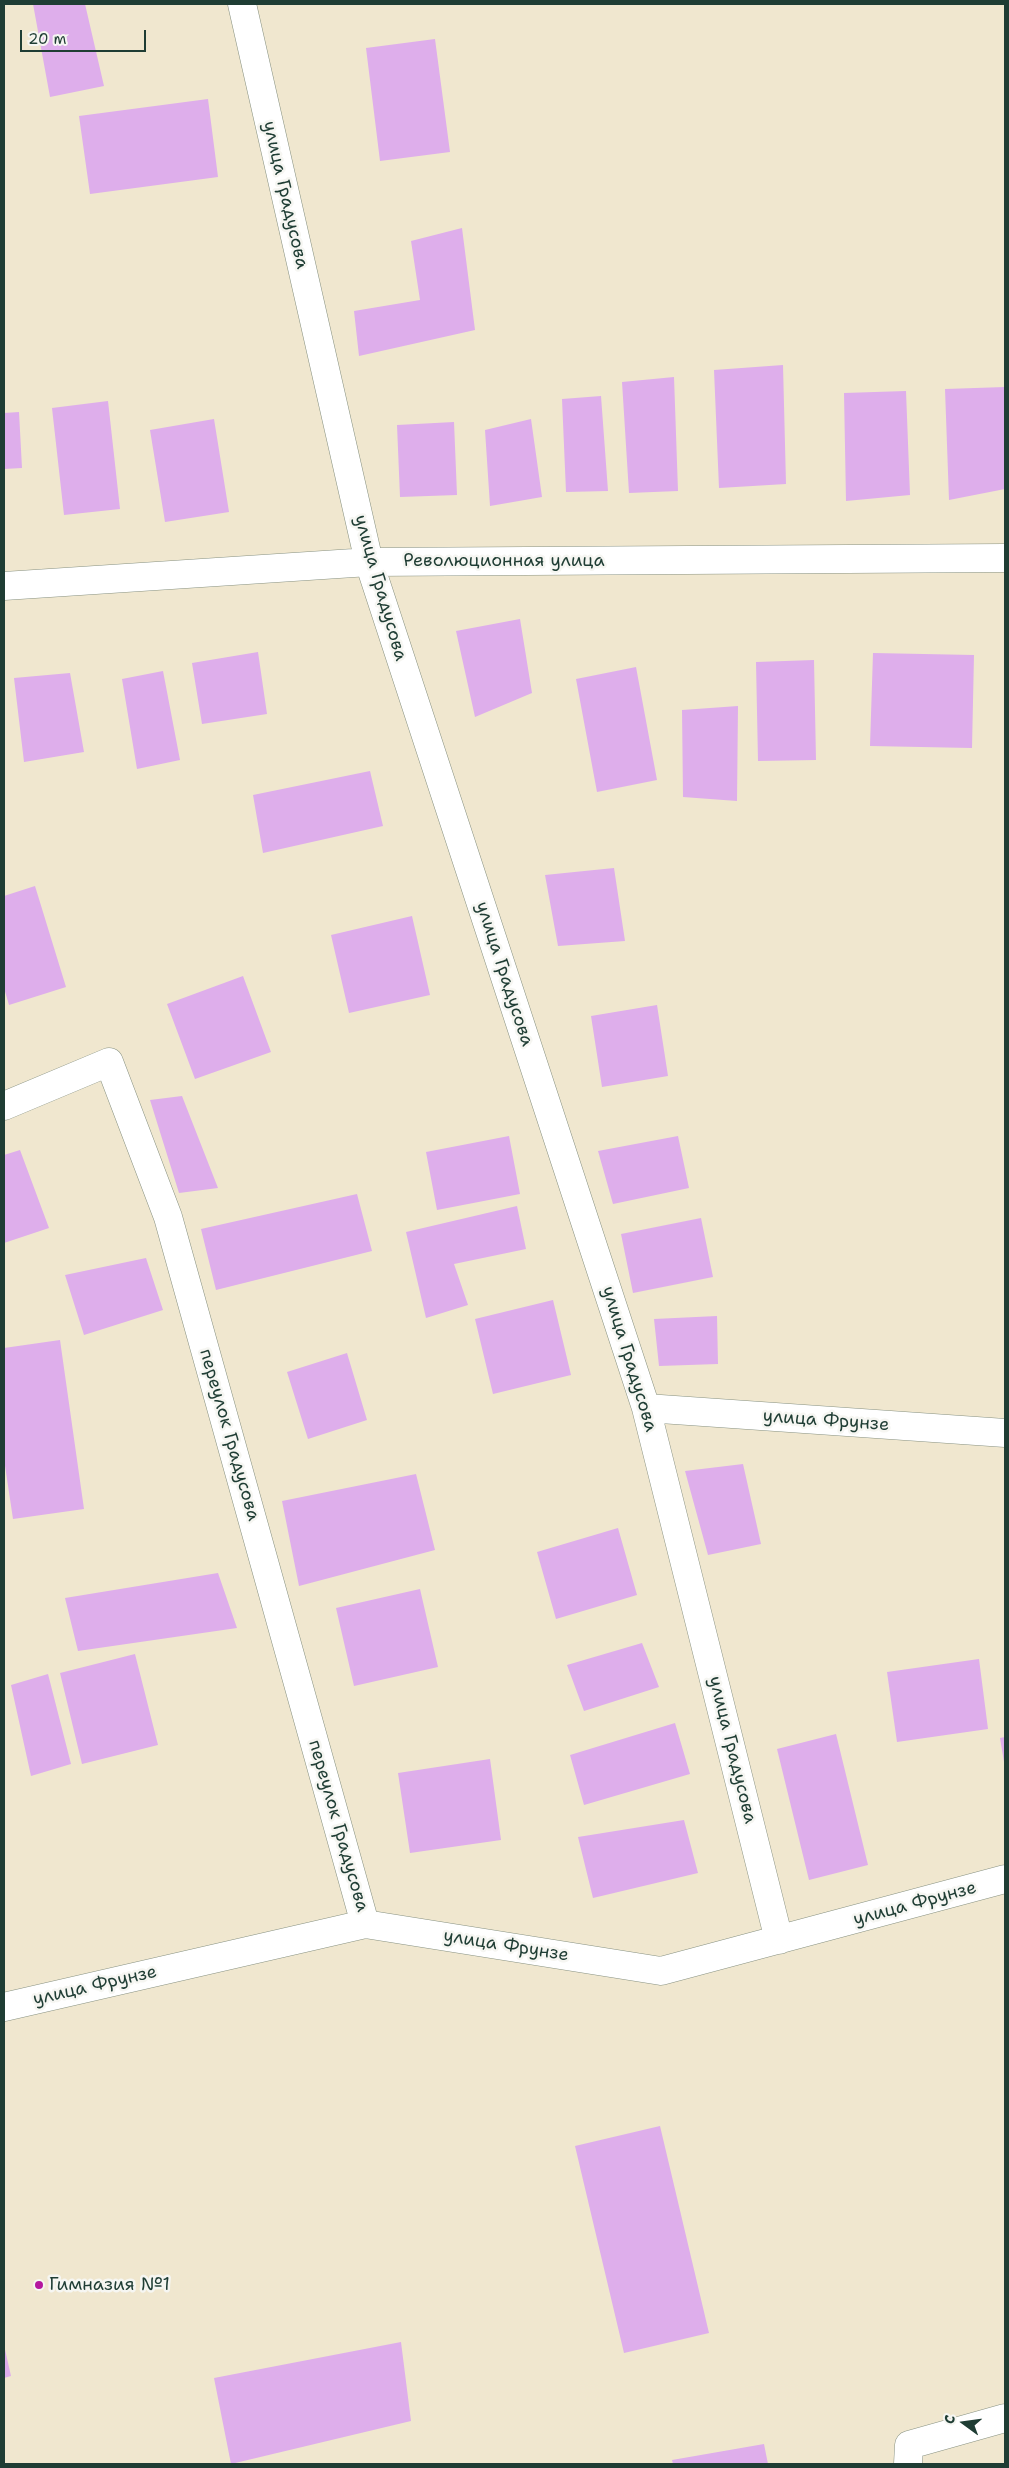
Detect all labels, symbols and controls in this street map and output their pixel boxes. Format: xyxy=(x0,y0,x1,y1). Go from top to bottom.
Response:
scale bar xyxy=(22,20,149,52)
text: 20 m xyxy=(28,29,67,49)
street label: улица Градусова xyxy=(257,119,313,271)
street label: улица Градусова xyxy=(349,512,411,664)
street label: Революционная улица xyxy=(403,550,605,572)
street label: улица Градусова xyxy=(470,899,538,1049)
street label: улица Градусова xyxy=(597,1284,661,1434)
street label: переулок Градусова xyxy=(194,1347,264,1523)
street label: улица Фрунзе xyxy=(762,1406,890,1436)
street label: улица Градусова xyxy=(703,1674,761,1826)
street label: переулок Градусова xyxy=(303,1738,373,1914)
street label: улица Фрунзе xyxy=(851,1877,979,1931)
street label: улица Фрунзе xyxy=(442,1925,570,1967)
street label: улица Фрунзе xyxy=(31,1961,159,2011)
place label: Гимназия №1 xyxy=(49,2274,170,2296)
marker: Гимназия №1 xyxy=(33,2279,45,2291)
north arrow xyxy=(939,2398,989,2448)
text: С xyxy=(940,2413,959,2426)

